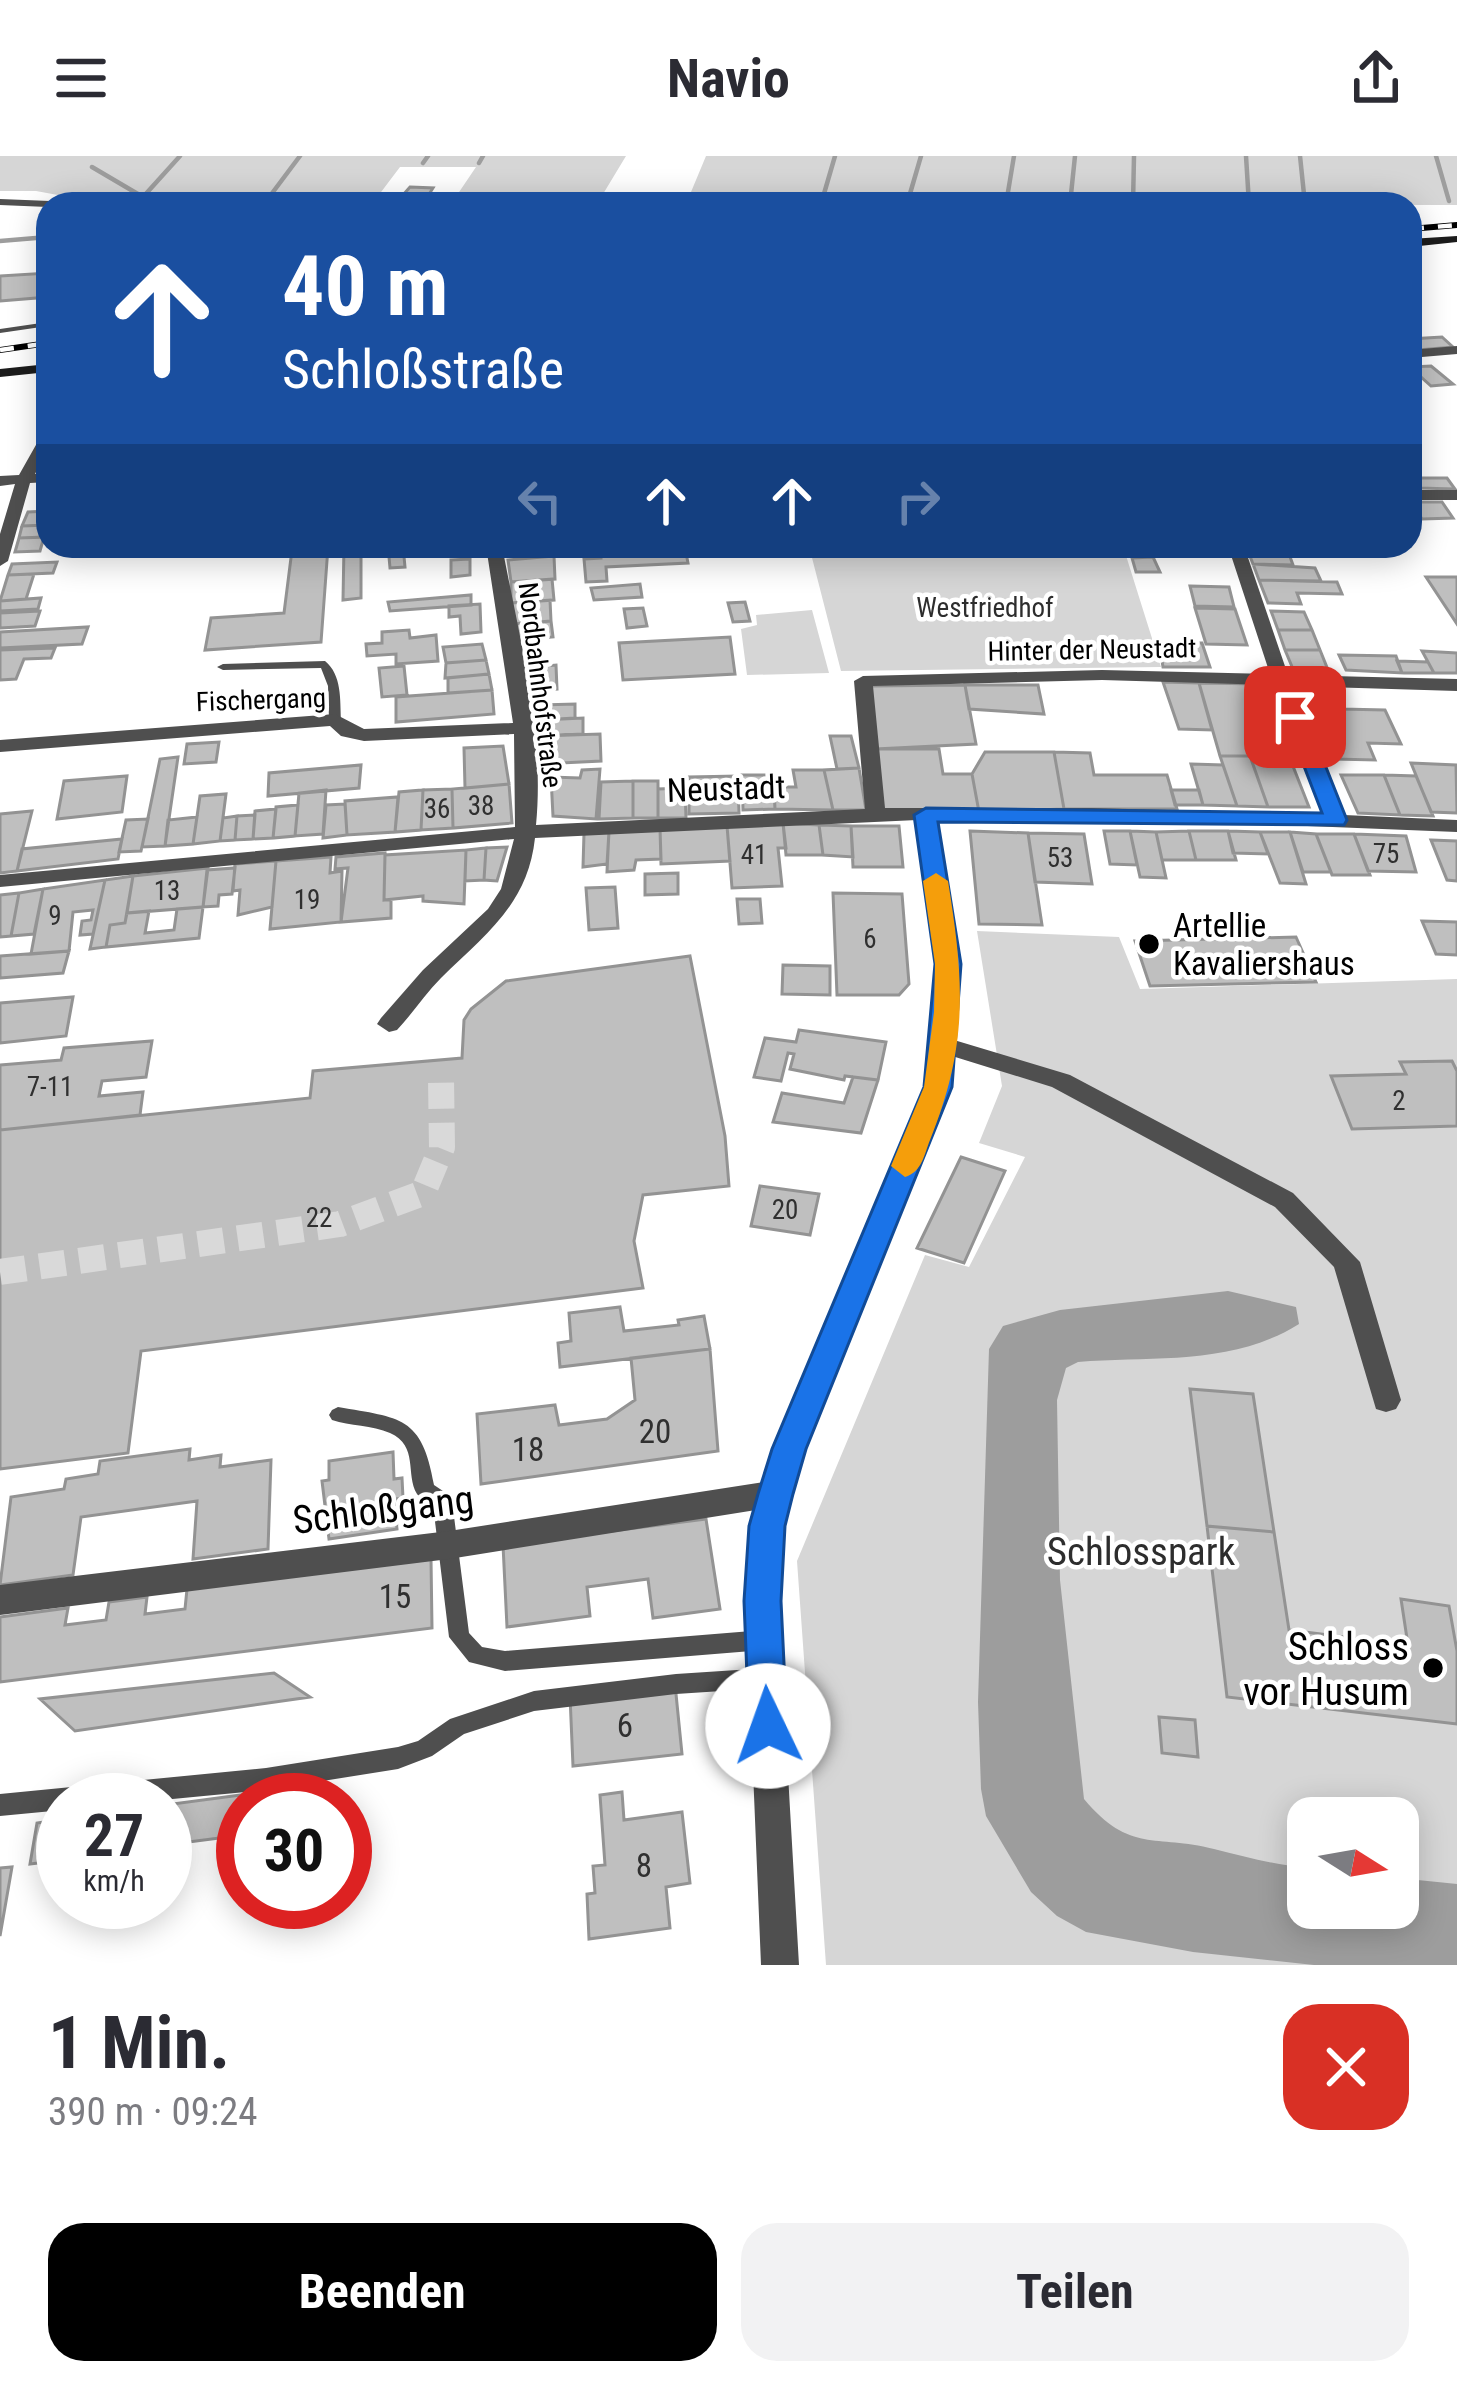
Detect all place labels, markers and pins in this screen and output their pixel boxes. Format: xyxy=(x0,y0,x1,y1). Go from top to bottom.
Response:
pin xyxy=(1244,666,1346,768)
place label: Artellie Kavaliershaus xyxy=(1173,906,1355,983)
marker: Artellie Kavaliershaus xyxy=(1136,931,1162,957)
place label: Schloss vor Husum xyxy=(1243,1624,1409,1715)
marker: Schloss vor Husum xyxy=(1420,1655,1446,1681)

